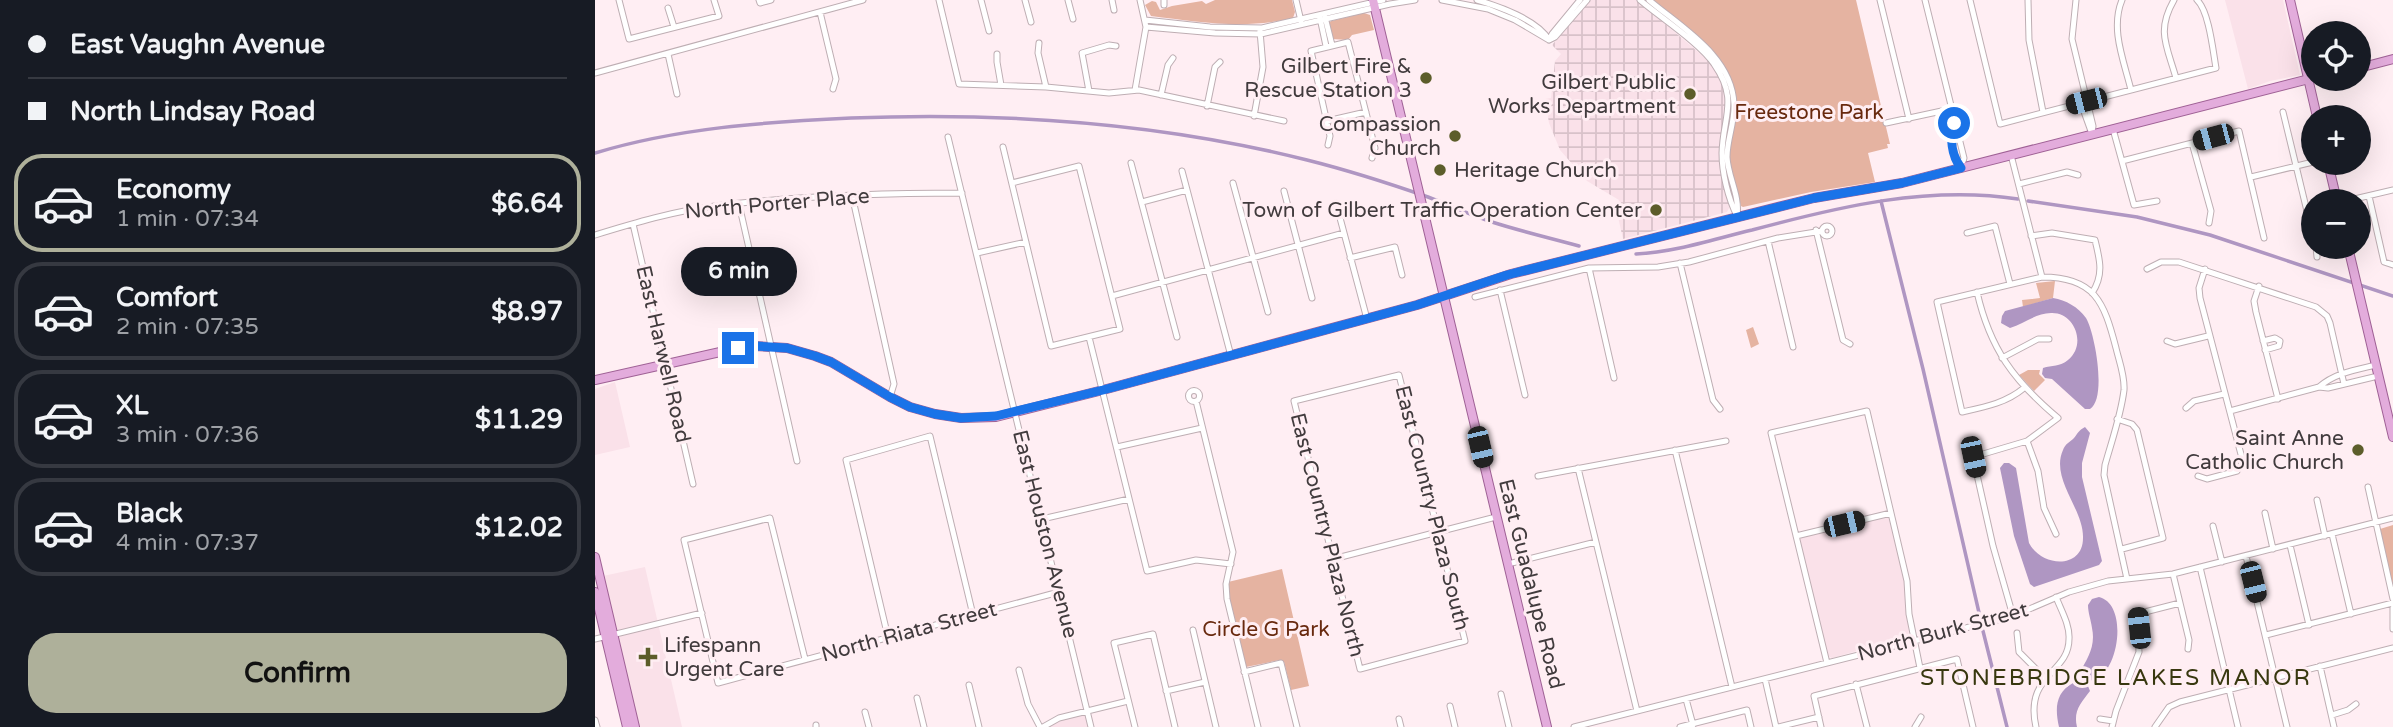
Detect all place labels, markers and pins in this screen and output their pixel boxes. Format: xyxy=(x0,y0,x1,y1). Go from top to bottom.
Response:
place label: Gilbert Fire & Rescue Station 3 xyxy=(1244,54,1412,103)
marker: Gilbert Fire & Rescue Station 3 xyxy=(1418,70,1434,86)
place label: Gilbert Public Works Department xyxy=(1488,70,1676,119)
marker: Gilbert Public Works Department xyxy=(1682,86,1698,102)
place label: Compassion Church xyxy=(1319,112,1441,161)
marker: Compassion Church xyxy=(1447,128,1463,144)
place label: Heritage Church xyxy=(1454,158,1617,183)
marker: Heritage Church xyxy=(1432,162,1448,178)
place label: Town of Gilbert Traffic Operation Center xyxy=(1242,198,1642,223)
marker: Town of Gilbert Traffic Operation Center xyxy=(1648,202,1664,218)
place label: Saint Anne Catholic Church xyxy=(2185,426,2344,475)
marker: Saint Anne Catholic Church xyxy=(2350,442,2366,458)
place label: Lifespann Urgent Care xyxy=(664,633,785,682)
marker: Lifespann Urgent Care xyxy=(638,647,658,667)

